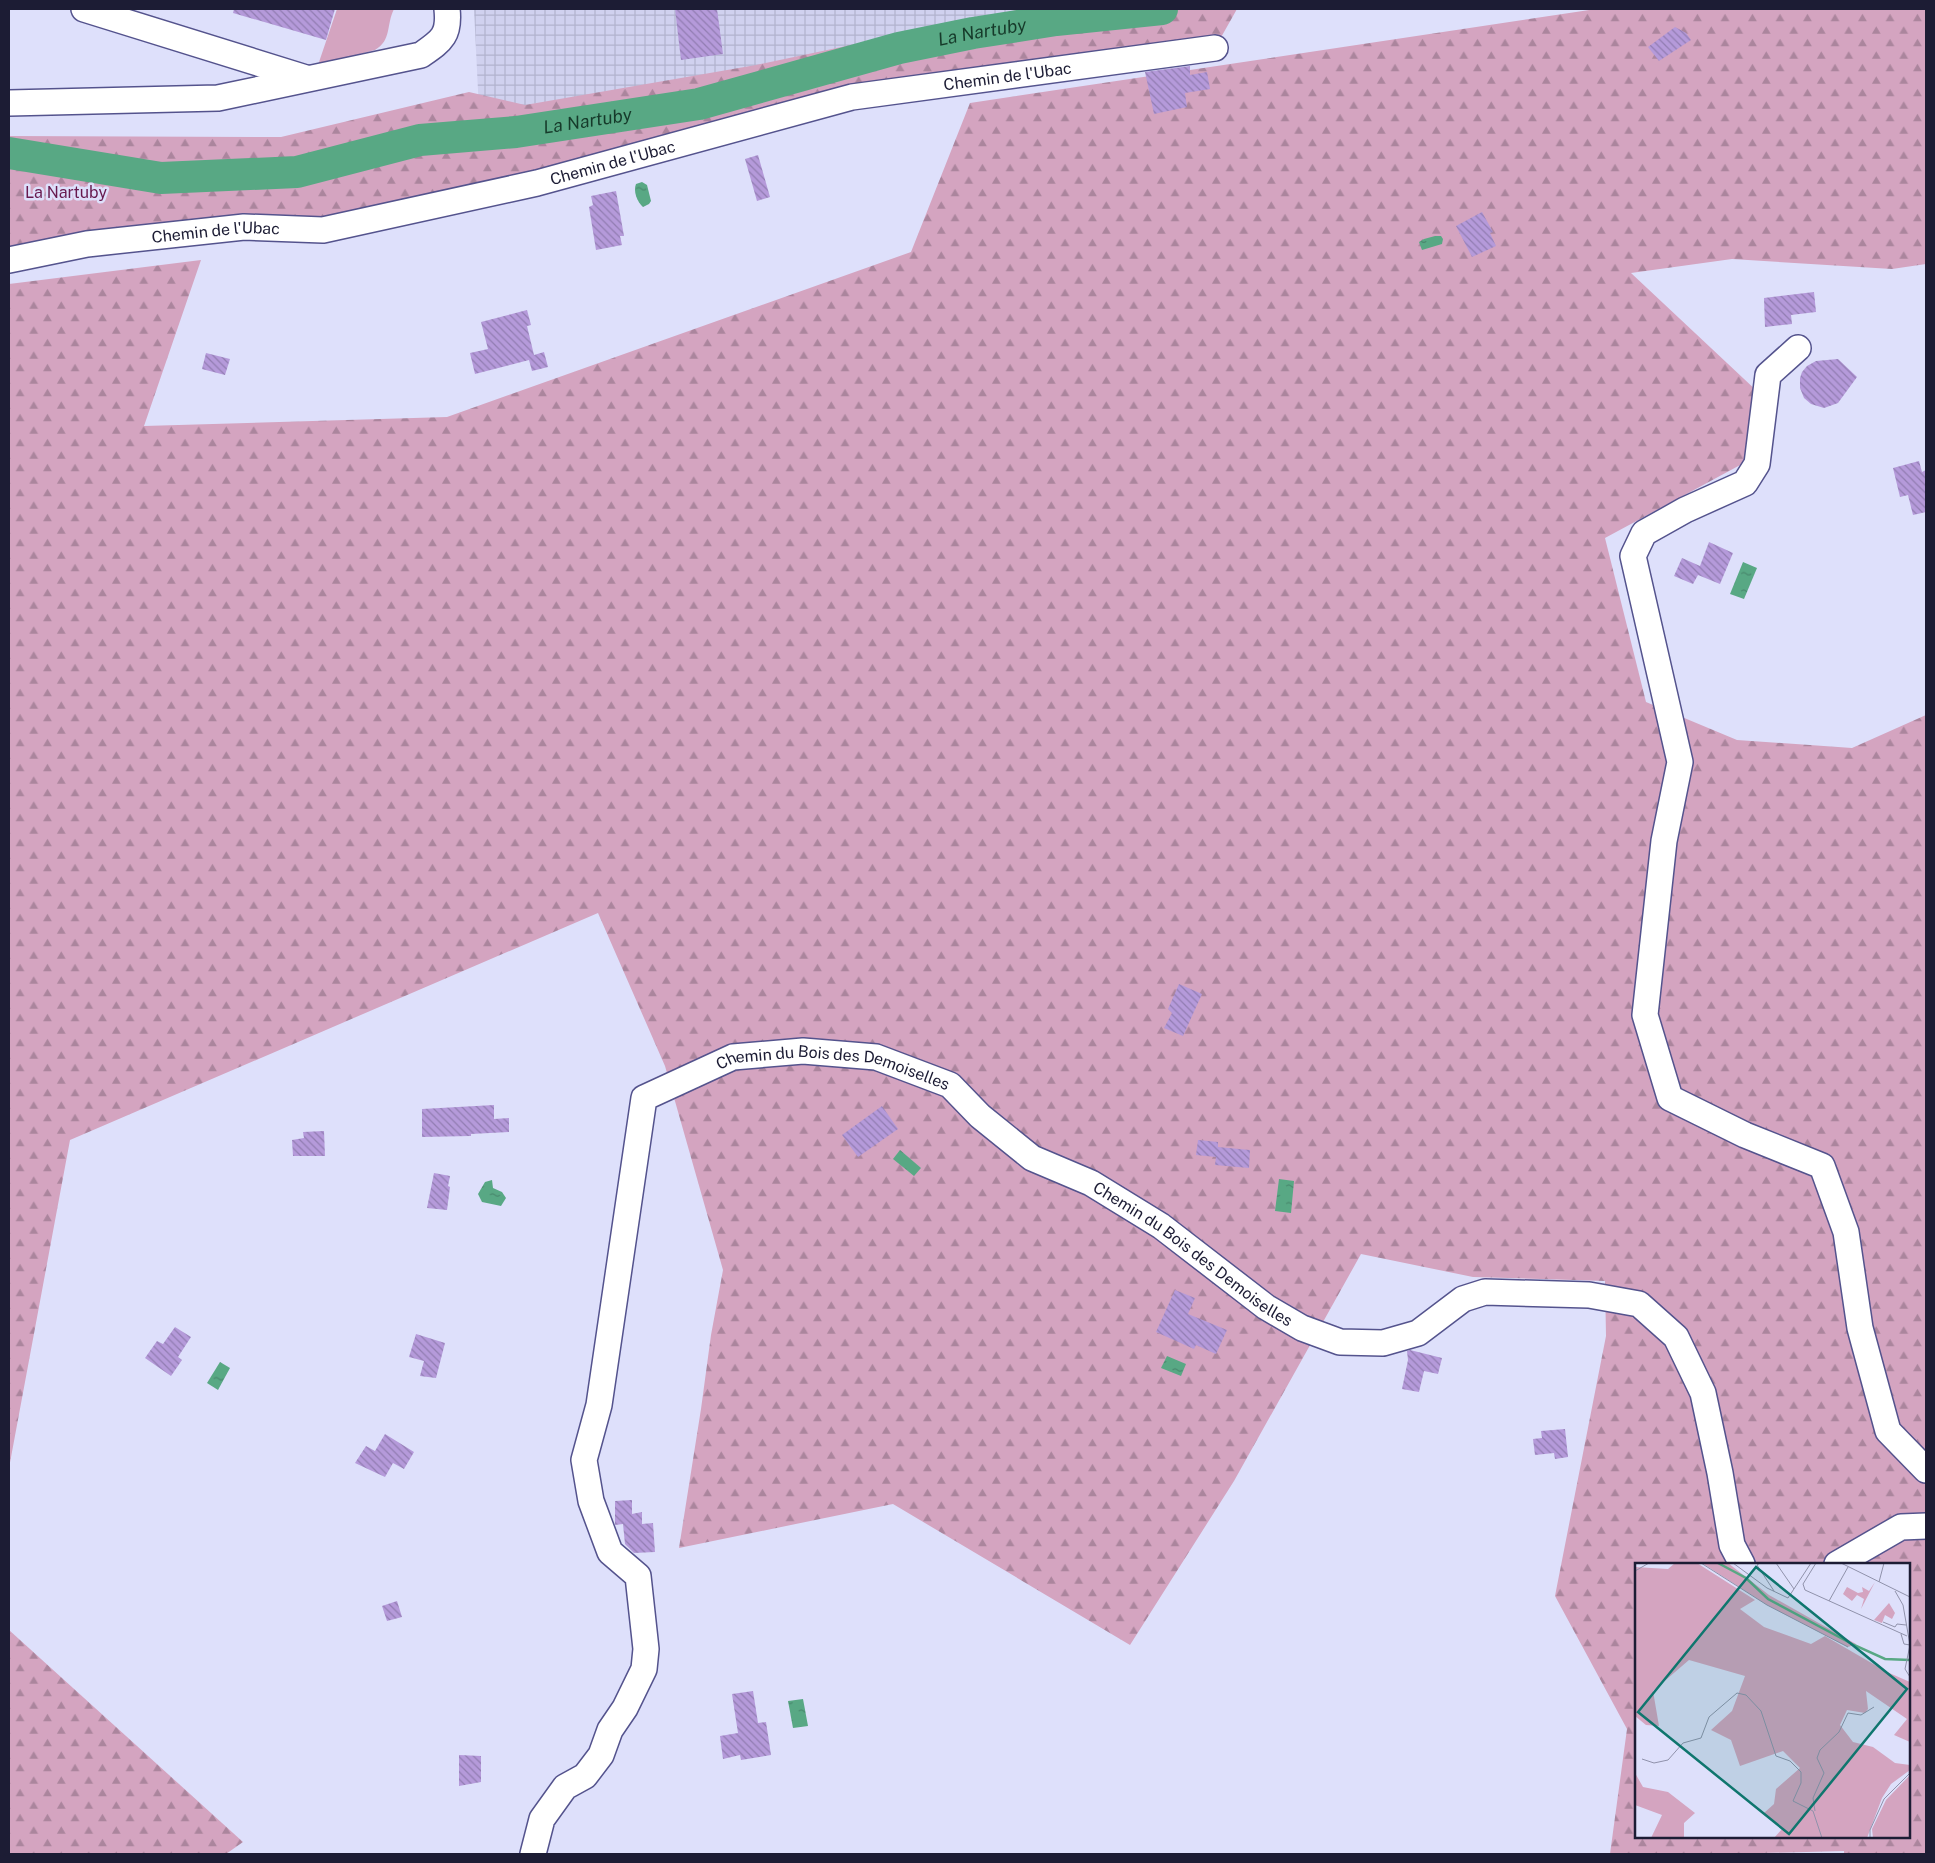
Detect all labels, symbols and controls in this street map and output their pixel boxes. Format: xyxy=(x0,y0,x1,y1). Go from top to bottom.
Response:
water label: La Nartuby xyxy=(936,14,1028,50)
street label: Chemin de l'Ubac xyxy=(942,58,1073,95)
water label: La Nartuby xyxy=(542,103,634,138)
street label: Chemin de l'Ubac xyxy=(548,137,677,189)
park label: La Nartuby xyxy=(25,183,108,202)
street label: Chemin de l'Ubac xyxy=(151,218,280,247)
street label: Chemin du Bois des Demoiselles xyxy=(713,1042,952,1094)
street label: Chemin du Bois des Demoiselles xyxy=(1090,1178,1296,1330)
inset map xyxy=(1635,1563,1910,1838)

